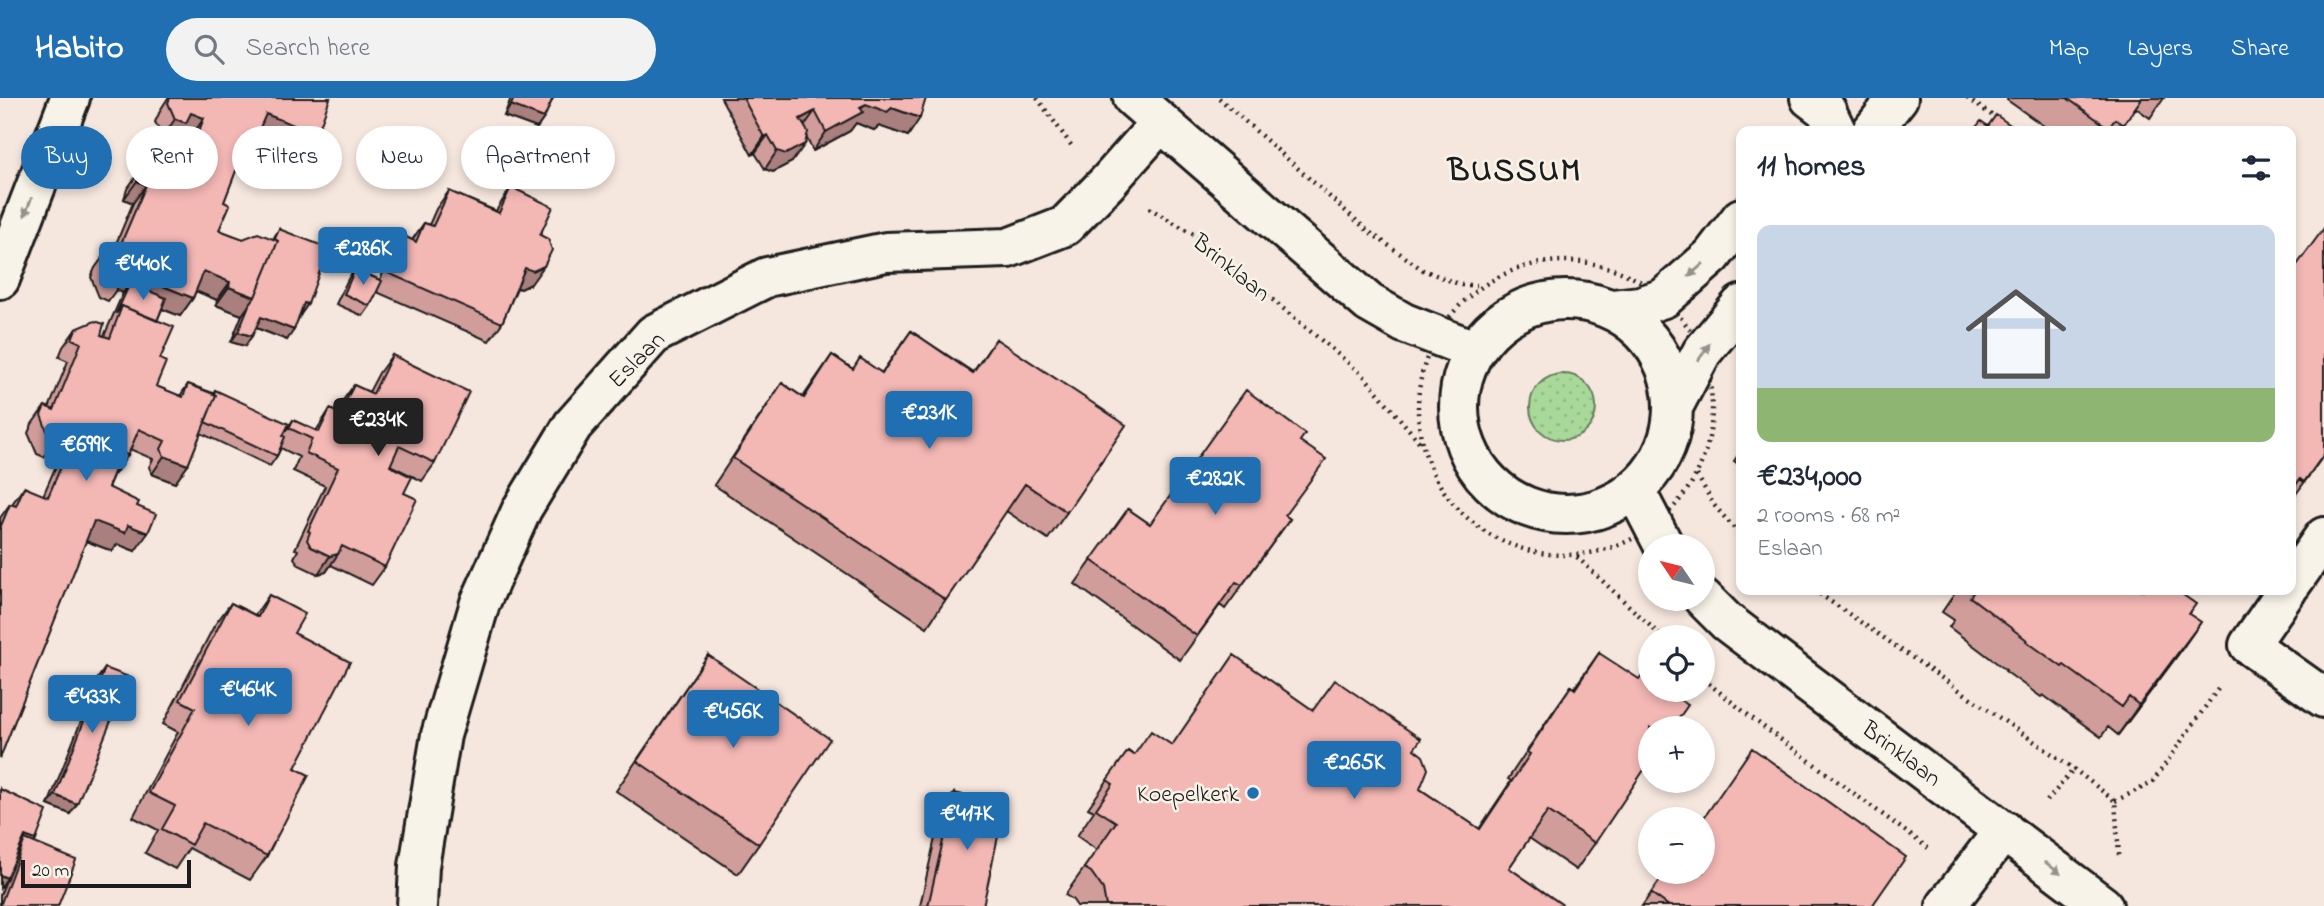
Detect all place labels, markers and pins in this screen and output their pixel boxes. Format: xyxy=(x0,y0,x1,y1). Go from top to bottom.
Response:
pin: €286K xyxy=(314,228,412,287)
pin: €440K xyxy=(94,242,192,302)
pin: €231K xyxy=(880,392,978,451)
pin: €234K xyxy=(329,398,427,458)
pin: €699K xyxy=(37,424,135,483)
pin: €282K xyxy=(1166,458,1264,517)
pin: €464K xyxy=(199,668,297,728)
pin: €433K xyxy=(43,676,141,735)
pin: €456K xyxy=(684,690,782,750)
pin: €265K xyxy=(1305,742,1403,801)
place label: Koepelkerk xyxy=(1137,778,1239,813)
marker: Koepelkerk xyxy=(1245,785,1261,801)
pin: €417K xyxy=(918,792,1016,852)

